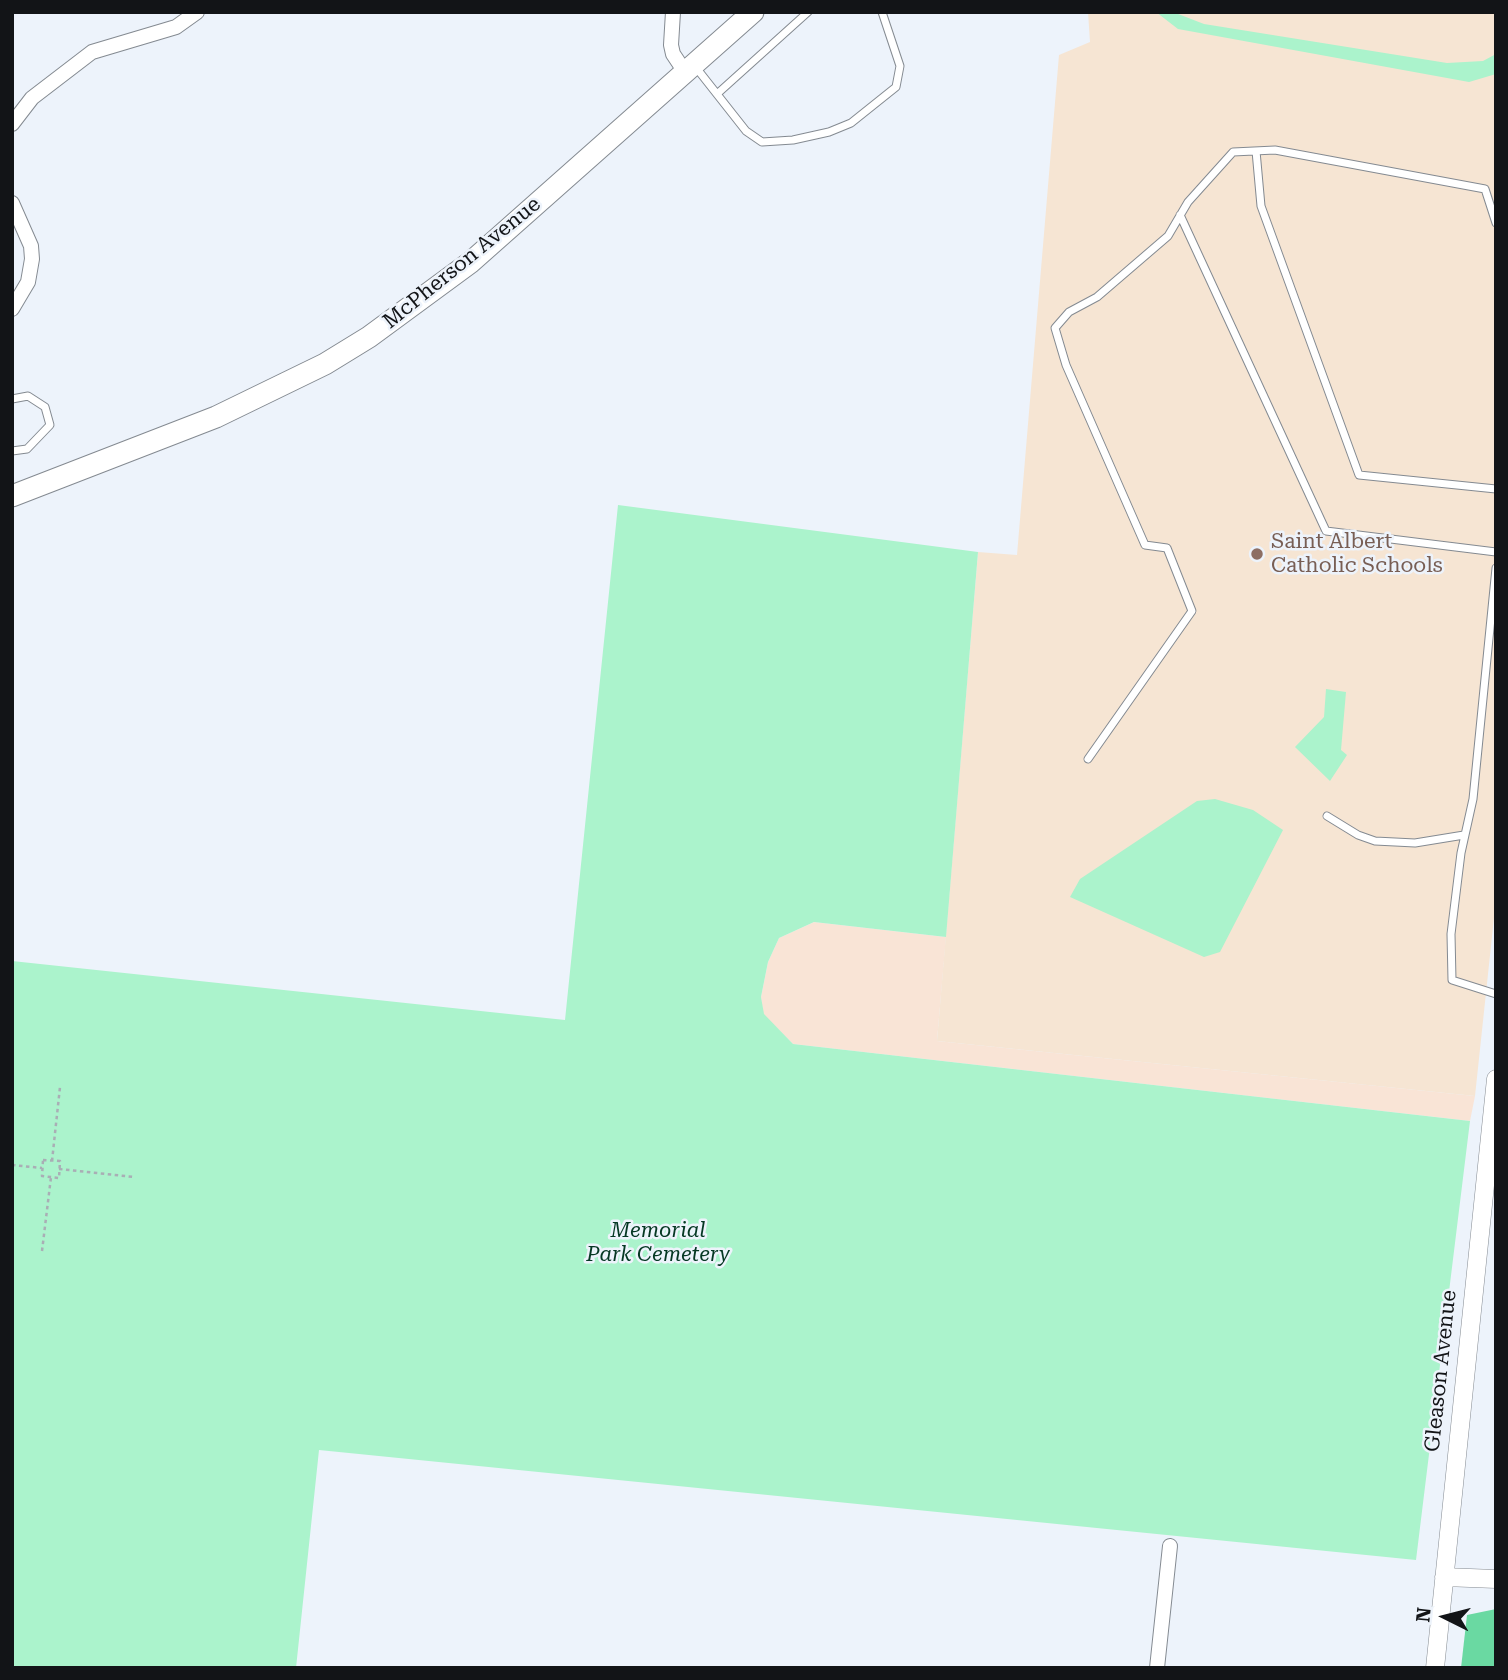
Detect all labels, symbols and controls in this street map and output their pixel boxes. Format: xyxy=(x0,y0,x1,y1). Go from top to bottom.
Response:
street label: McPherson Avenue xyxy=(378,192,546,334)
place label: Saint Albert Catholic Schools xyxy=(1271,529,1443,579)
marker: Saint Albert Catholic Schools xyxy=(1249,546,1265,562)
park label: Memorial Park Cemetery xyxy=(586,1218,730,1268)
street label: Gleason Avenue xyxy=(1420,1289,1462,1453)
north arrow xyxy=(1410,1582,1480,1652)
text: N xyxy=(1411,1606,1436,1623)

